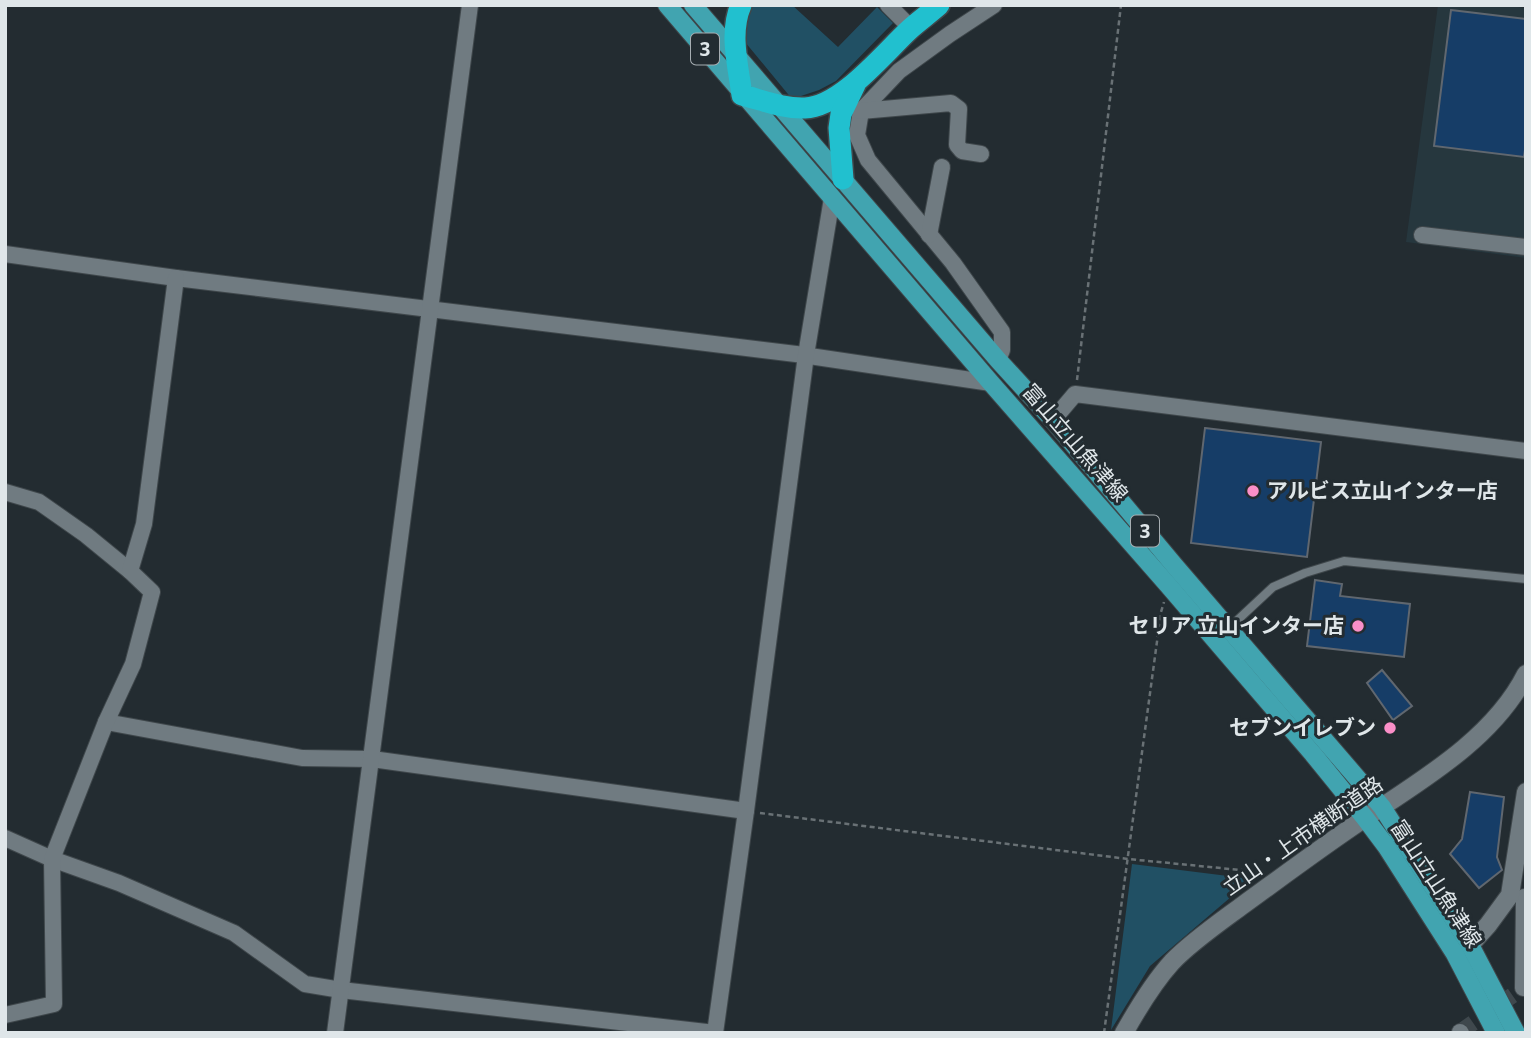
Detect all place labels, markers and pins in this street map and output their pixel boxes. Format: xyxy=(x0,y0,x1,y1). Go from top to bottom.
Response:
place label: アルビス立山インター店 xyxy=(1267,476,1498,504)
marker: アルビス立山インター店 xyxy=(1245,483,1261,499)
place label: セリア 立山インター店 xyxy=(1129,611,1344,639)
marker: セリア 立山インター店 xyxy=(1350,618,1366,634)
place label: セブンイレブン xyxy=(1229,713,1376,741)
marker: セブンイレブン xyxy=(1382,720,1398,736)

